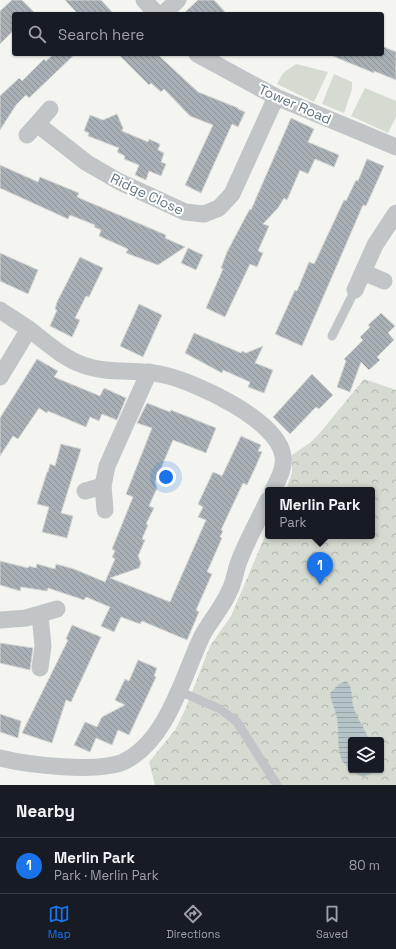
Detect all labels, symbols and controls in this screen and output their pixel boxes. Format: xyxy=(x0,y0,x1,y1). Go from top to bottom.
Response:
search box xyxy=(12,12,384,56)
icon: search xyxy=(26,23,48,45)
text: Search here xyxy=(58,25,144,44)
street label: Tower Road xyxy=(256,80,334,128)
street label: Ridge Close xyxy=(107,169,187,219)
your location xyxy=(156,467,176,487)
popup xyxy=(265,487,375,539)
text: Merlin Park xyxy=(280,495,360,514)
text: Park xyxy=(280,514,307,531)
pin: 1 xyxy=(307,552,333,585)
map controls xyxy=(348,737,384,773)
button: layers xyxy=(348,737,384,773)
text: Nearby xyxy=(16,800,75,822)
text: Merlin Park xyxy=(54,848,135,867)
text: 1 xyxy=(26,857,32,874)
text: 80 m xyxy=(349,857,380,874)
text: Park · Merlin Park xyxy=(54,867,159,884)
tab: Map xyxy=(48,903,71,941)
tab: Directions xyxy=(166,903,220,941)
tab: Saved xyxy=(316,903,348,941)

